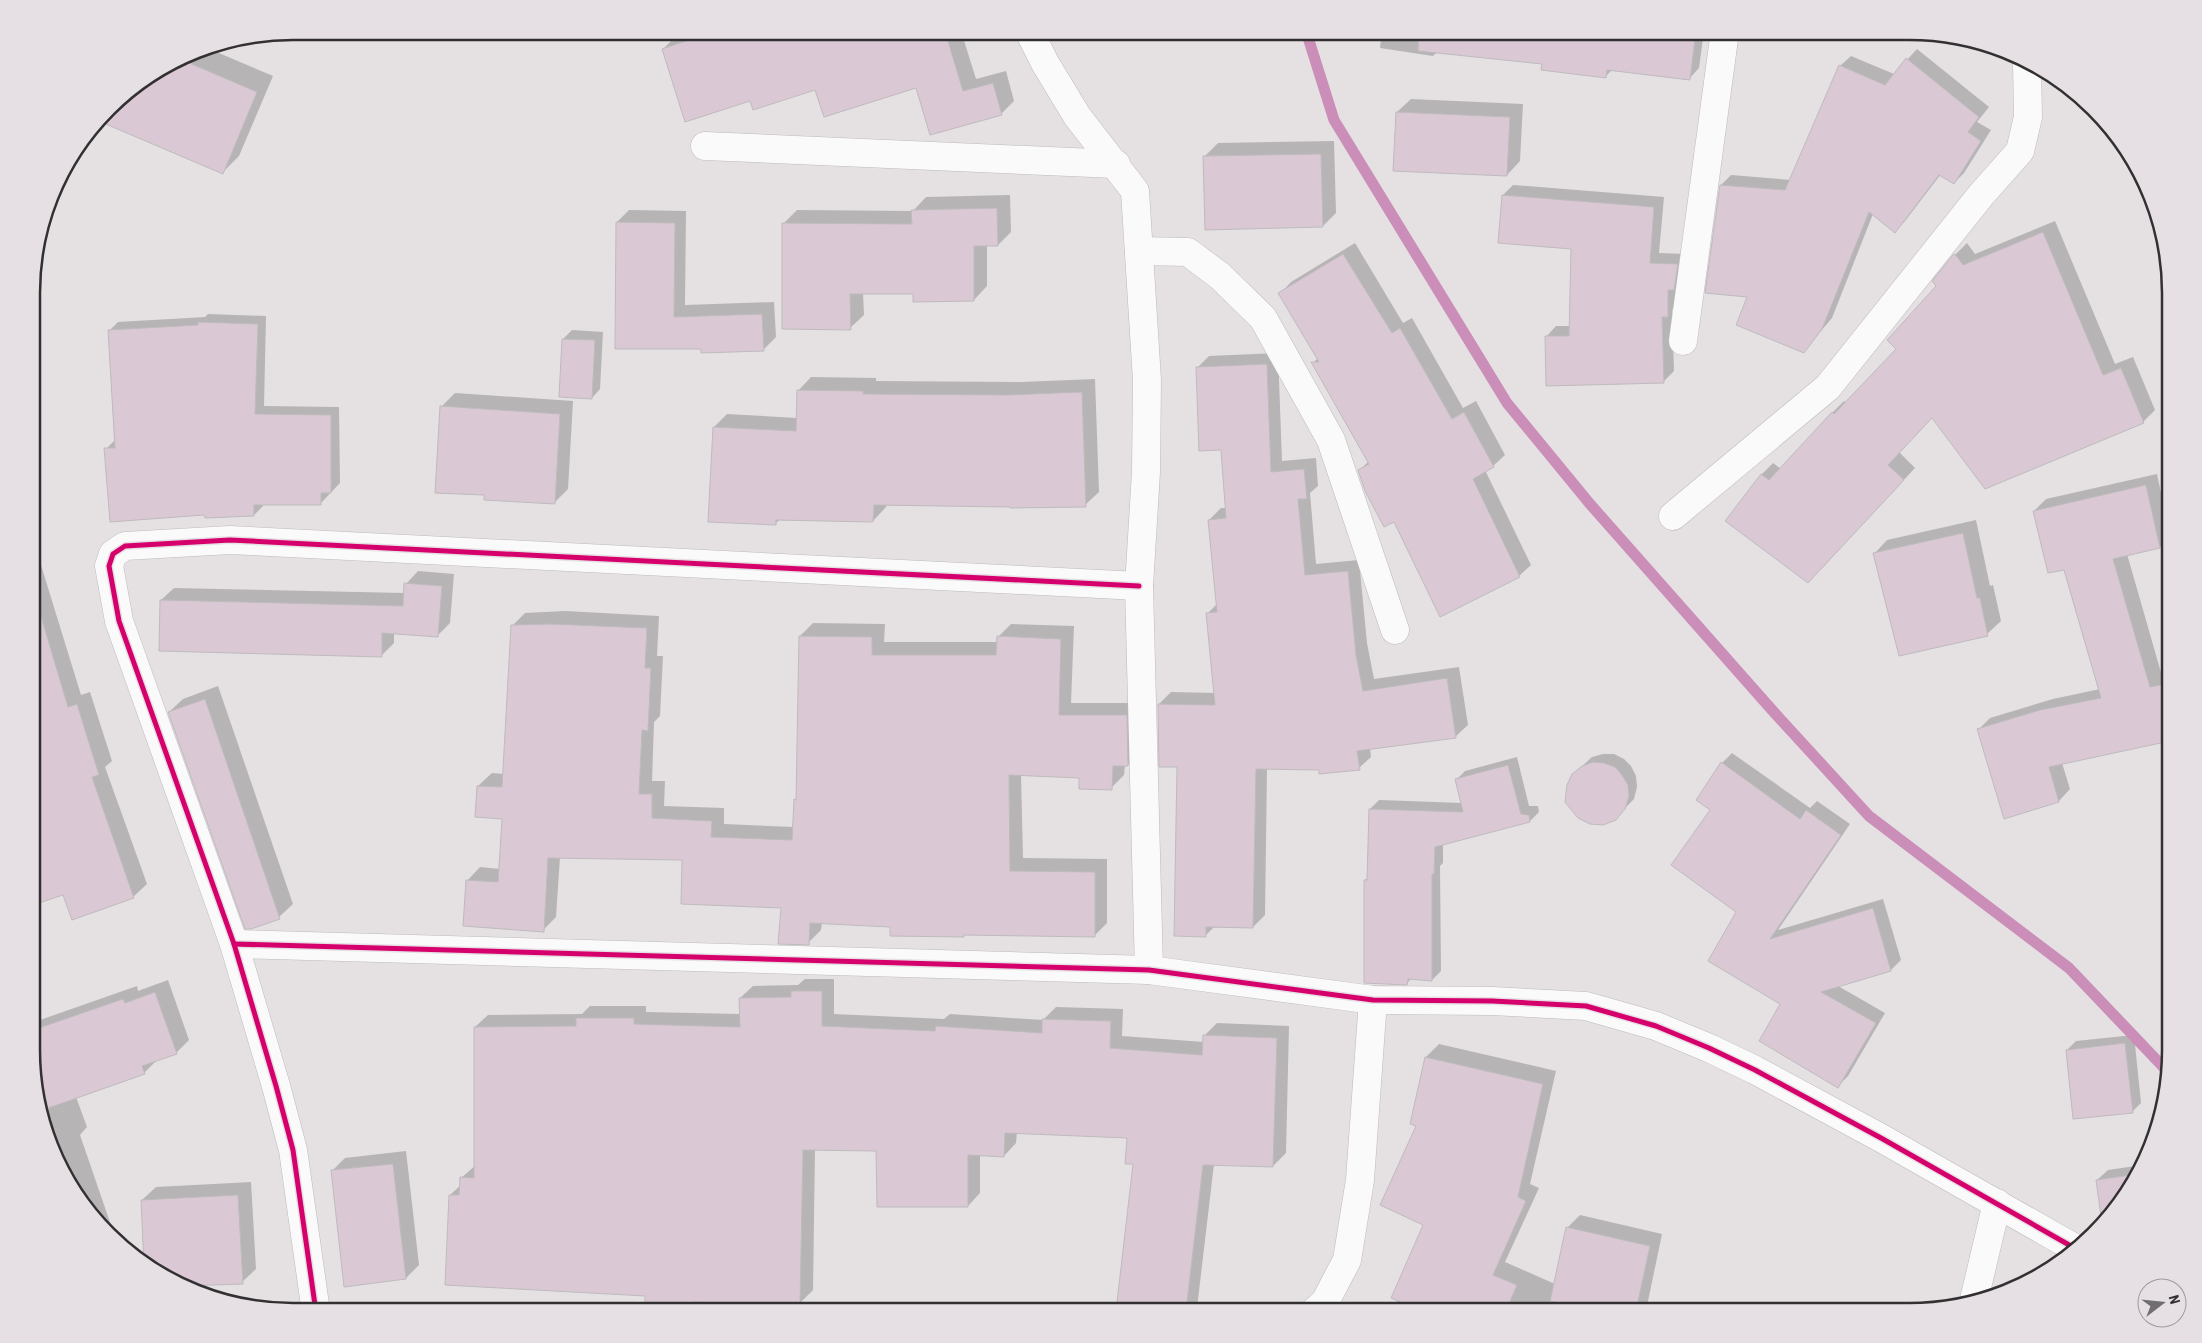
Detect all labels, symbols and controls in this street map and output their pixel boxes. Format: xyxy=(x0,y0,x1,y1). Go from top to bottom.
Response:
north arrow xyxy=(2137,1278,2187,1328)
text: N xyxy=(2166,1293,2183,1306)

